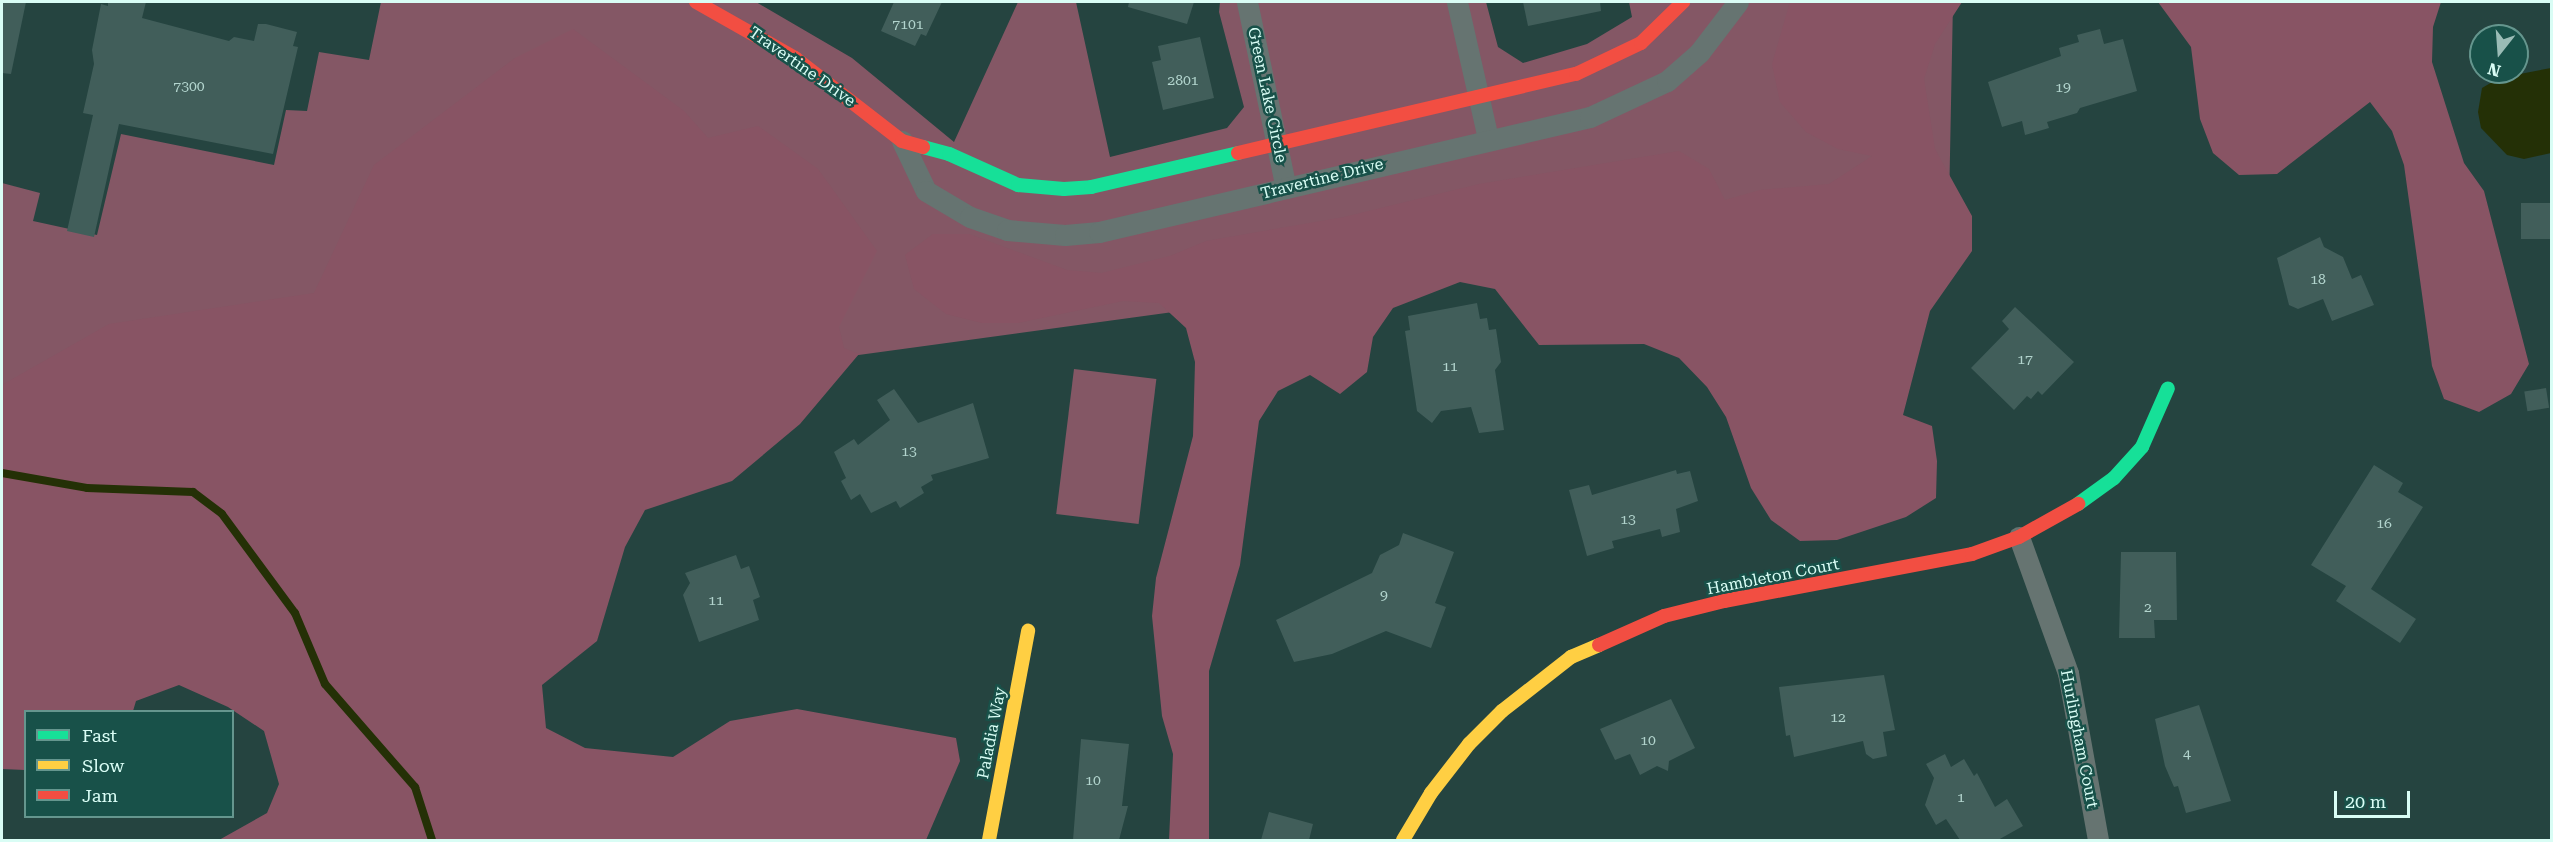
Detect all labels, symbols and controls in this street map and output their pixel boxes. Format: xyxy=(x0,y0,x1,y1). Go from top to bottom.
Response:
house number: 7101 xyxy=(892,16,924,32)
street label: Travertine Drive xyxy=(745,23,859,111)
north arrow xyxy=(2469,24,2529,84)
street label: Green Lake Circle xyxy=(1243,26,1291,164)
text: N xyxy=(2486,59,2503,81)
house number: 2801 xyxy=(1167,72,1199,88)
house number: 7300 xyxy=(173,78,205,94)
house number: 19 xyxy=(2055,79,2071,95)
street label: Travertine Drive xyxy=(1259,154,1385,204)
house number: 18 xyxy=(2310,271,2326,287)
house number: 17 xyxy=(2017,351,2033,367)
house number: 11 xyxy=(1442,358,1458,374)
house number: 13 xyxy=(901,443,917,459)
house number: 13 xyxy=(1620,511,1636,527)
house number: 16 xyxy=(2376,515,2392,531)
street label: Hambleton Court xyxy=(1705,555,1841,599)
house number: 9 xyxy=(1380,587,1388,603)
house number: 11 xyxy=(708,592,724,608)
house number: 2 xyxy=(2144,599,2152,615)
street label: Hurlingham Court xyxy=(2056,668,2102,810)
street label: Paladia Way xyxy=(974,685,1010,781)
house number: 12 xyxy=(1830,709,1846,725)
legend xyxy=(24,710,234,818)
text: Fast xyxy=(82,725,117,746)
house number: 10 xyxy=(1640,732,1656,748)
house number: 4 xyxy=(2183,745,2191,761)
text: Slow xyxy=(82,755,124,776)
house number: 10 xyxy=(1085,772,1101,788)
scale bar xyxy=(2337,779,2414,817)
text: Jam xyxy=(82,785,118,806)
house number: 1 xyxy=(1957,789,1965,805)
text: 20 m xyxy=(2345,791,2386,812)

